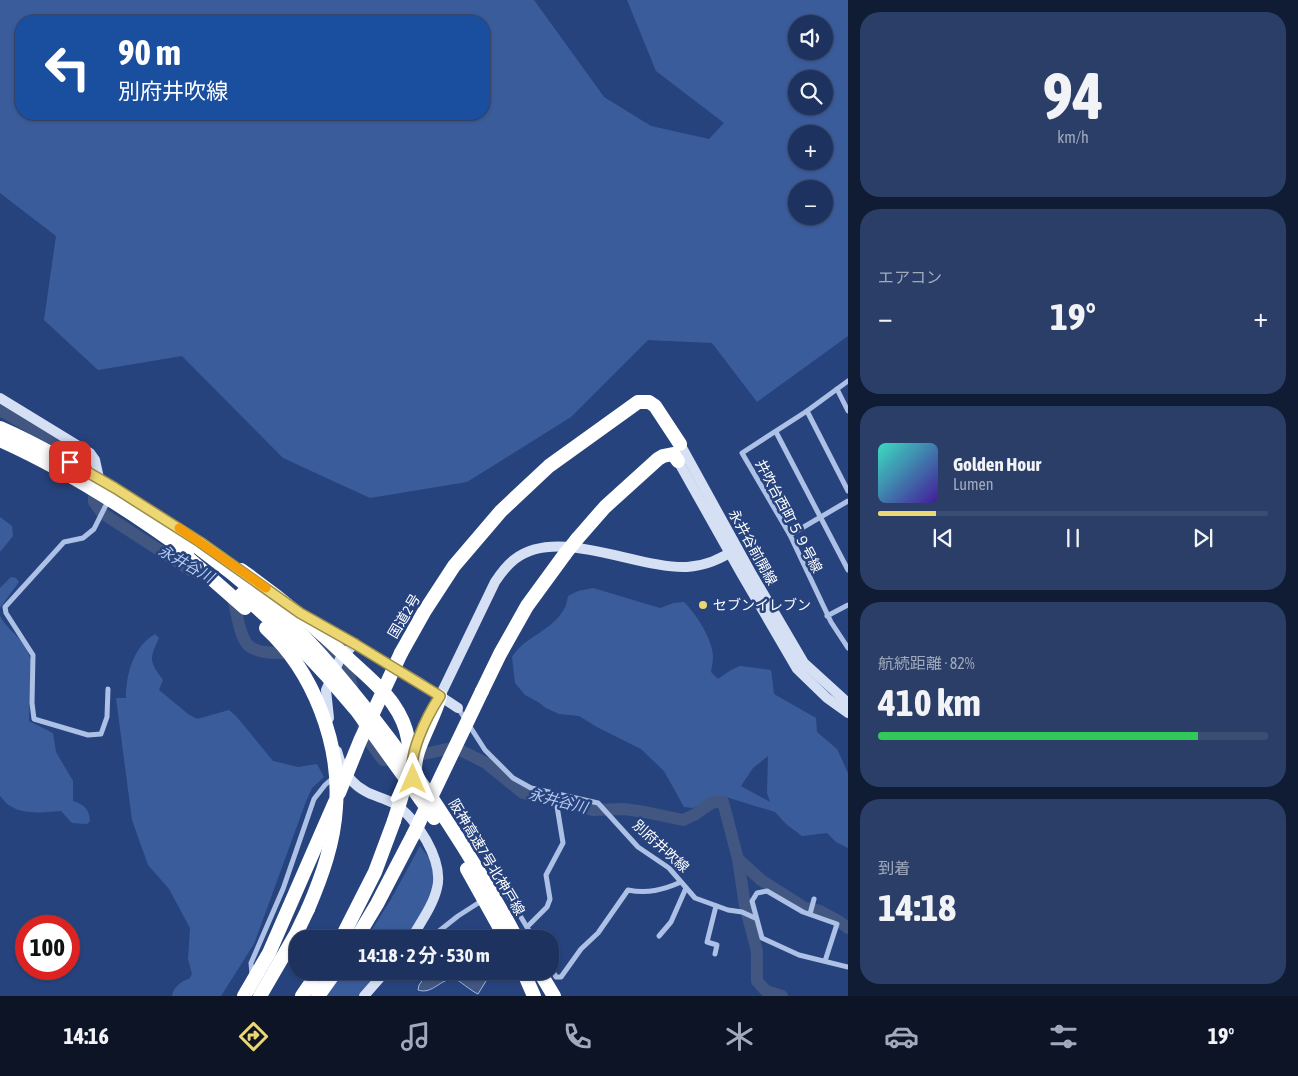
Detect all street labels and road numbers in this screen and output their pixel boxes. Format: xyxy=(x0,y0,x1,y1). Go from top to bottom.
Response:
street label: 井吹台西町５９号線 xyxy=(752,457,826,575)
street label: 永井谷前開線 xyxy=(726,506,780,588)
street label: 国道2号 xyxy=(385,591,423,641)
street label: 阪神高速7号北神戸線 xyxy=(446,796,528,918)
street label: 別府井吹線 xyxy=(630,817,692,875)

